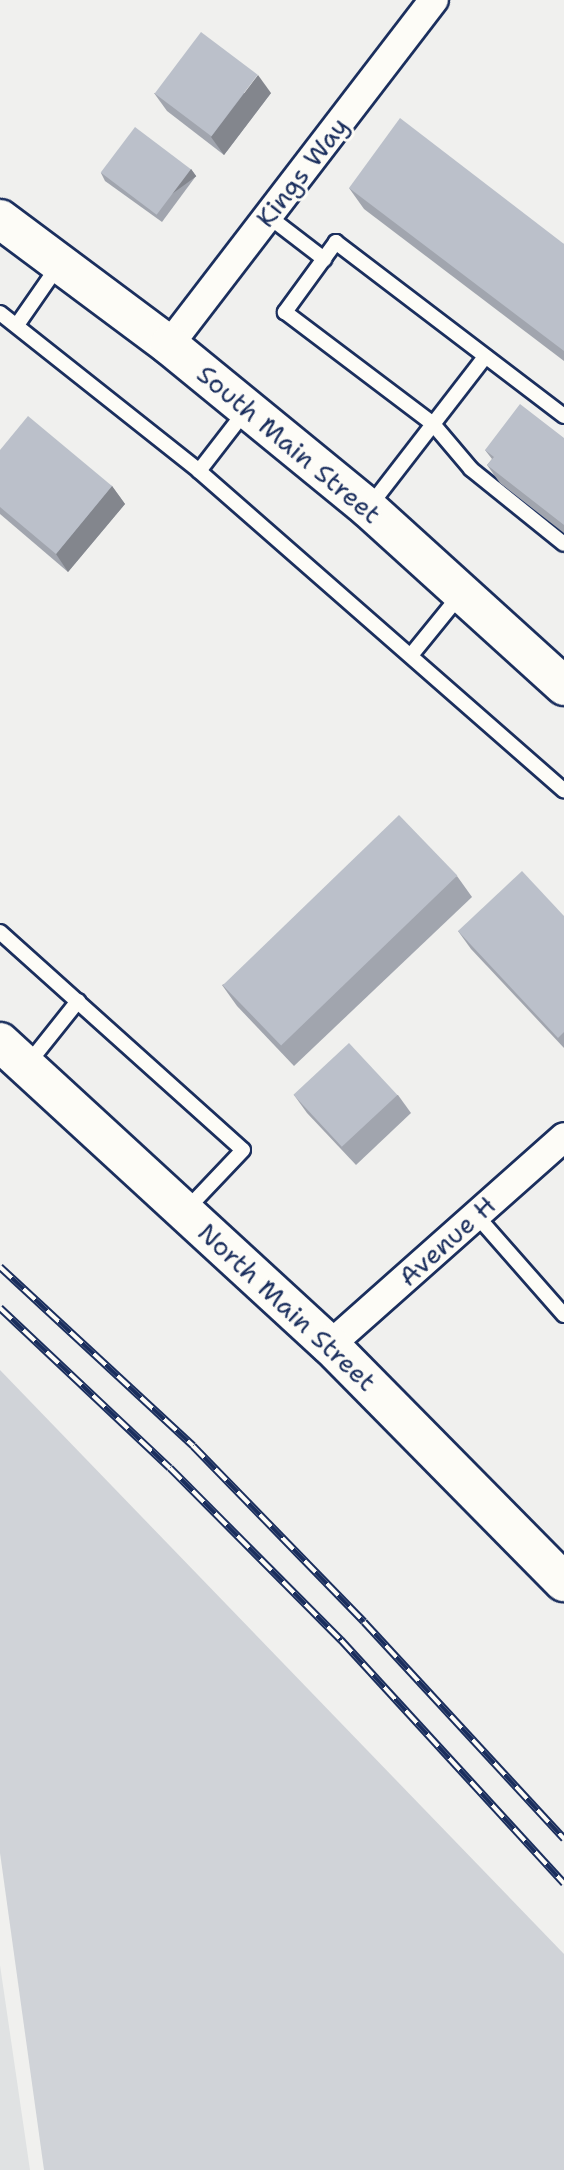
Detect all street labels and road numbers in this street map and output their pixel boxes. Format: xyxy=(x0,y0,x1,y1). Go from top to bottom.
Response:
street label: Kings Way xyxy=(249,111,355,233)
street label: South Main Street xyxy=(191,358,387,530)
street label: Avenue H xyxy=(392,1189,502,1293)
street label: North Main Street xyxy=(192,1217,382,1397)

